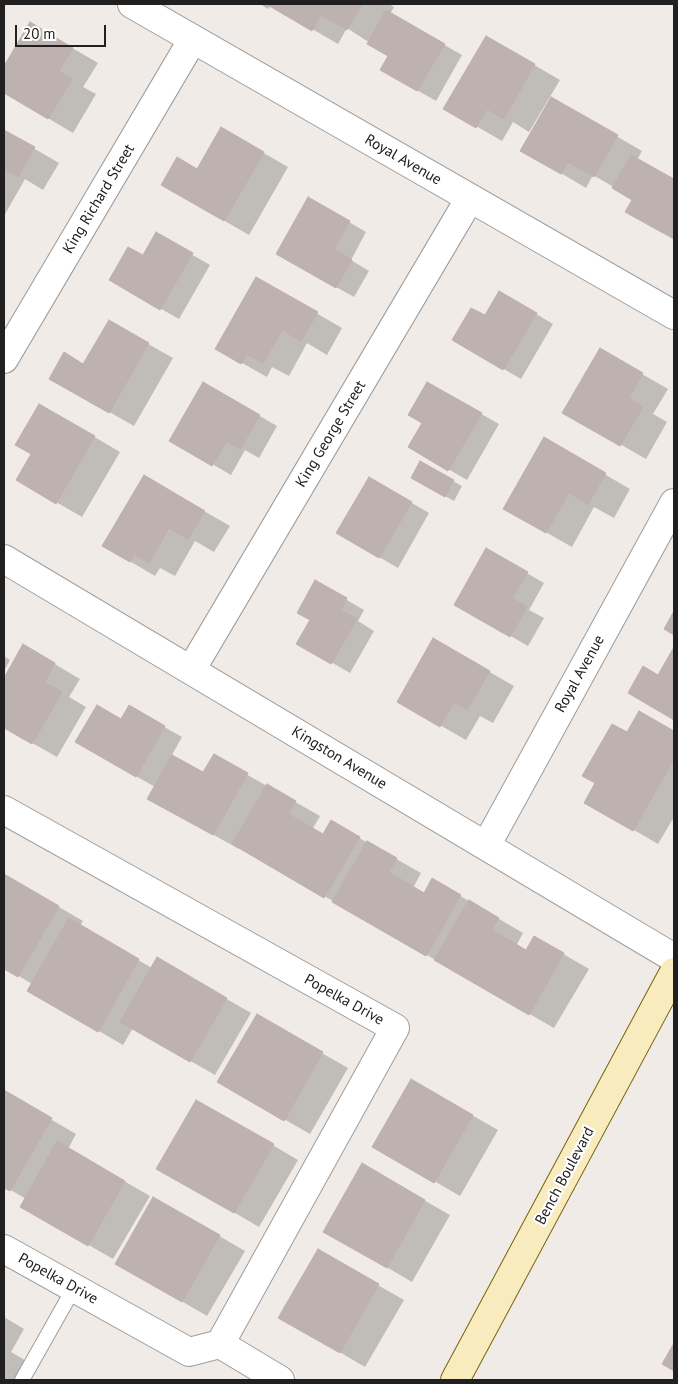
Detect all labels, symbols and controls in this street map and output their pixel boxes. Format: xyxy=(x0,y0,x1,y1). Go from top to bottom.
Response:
scale bar xyxy=(18,15,109,47)
text: 20 m xyxy=(23,24,56,43)
street label: Royal Avenue xyxy=(361,131,445,189)
street label: King Richard Street xyxy=(59,141,139,257)
street label: King George Street xyxy=(292,377,370,491)
street label: Royal Avenue xyxy=(551,632,609,716)
street label: Kingston Avenue xyxy=(288,723,390,793)
street label: Popelka Drive xyxy=(301,971,387,1029)
street label: Bench Boulevard xyxy=(532,1124,598,1228)
street label: Popelka Drive xyxy=(15,1250,101,1308)

